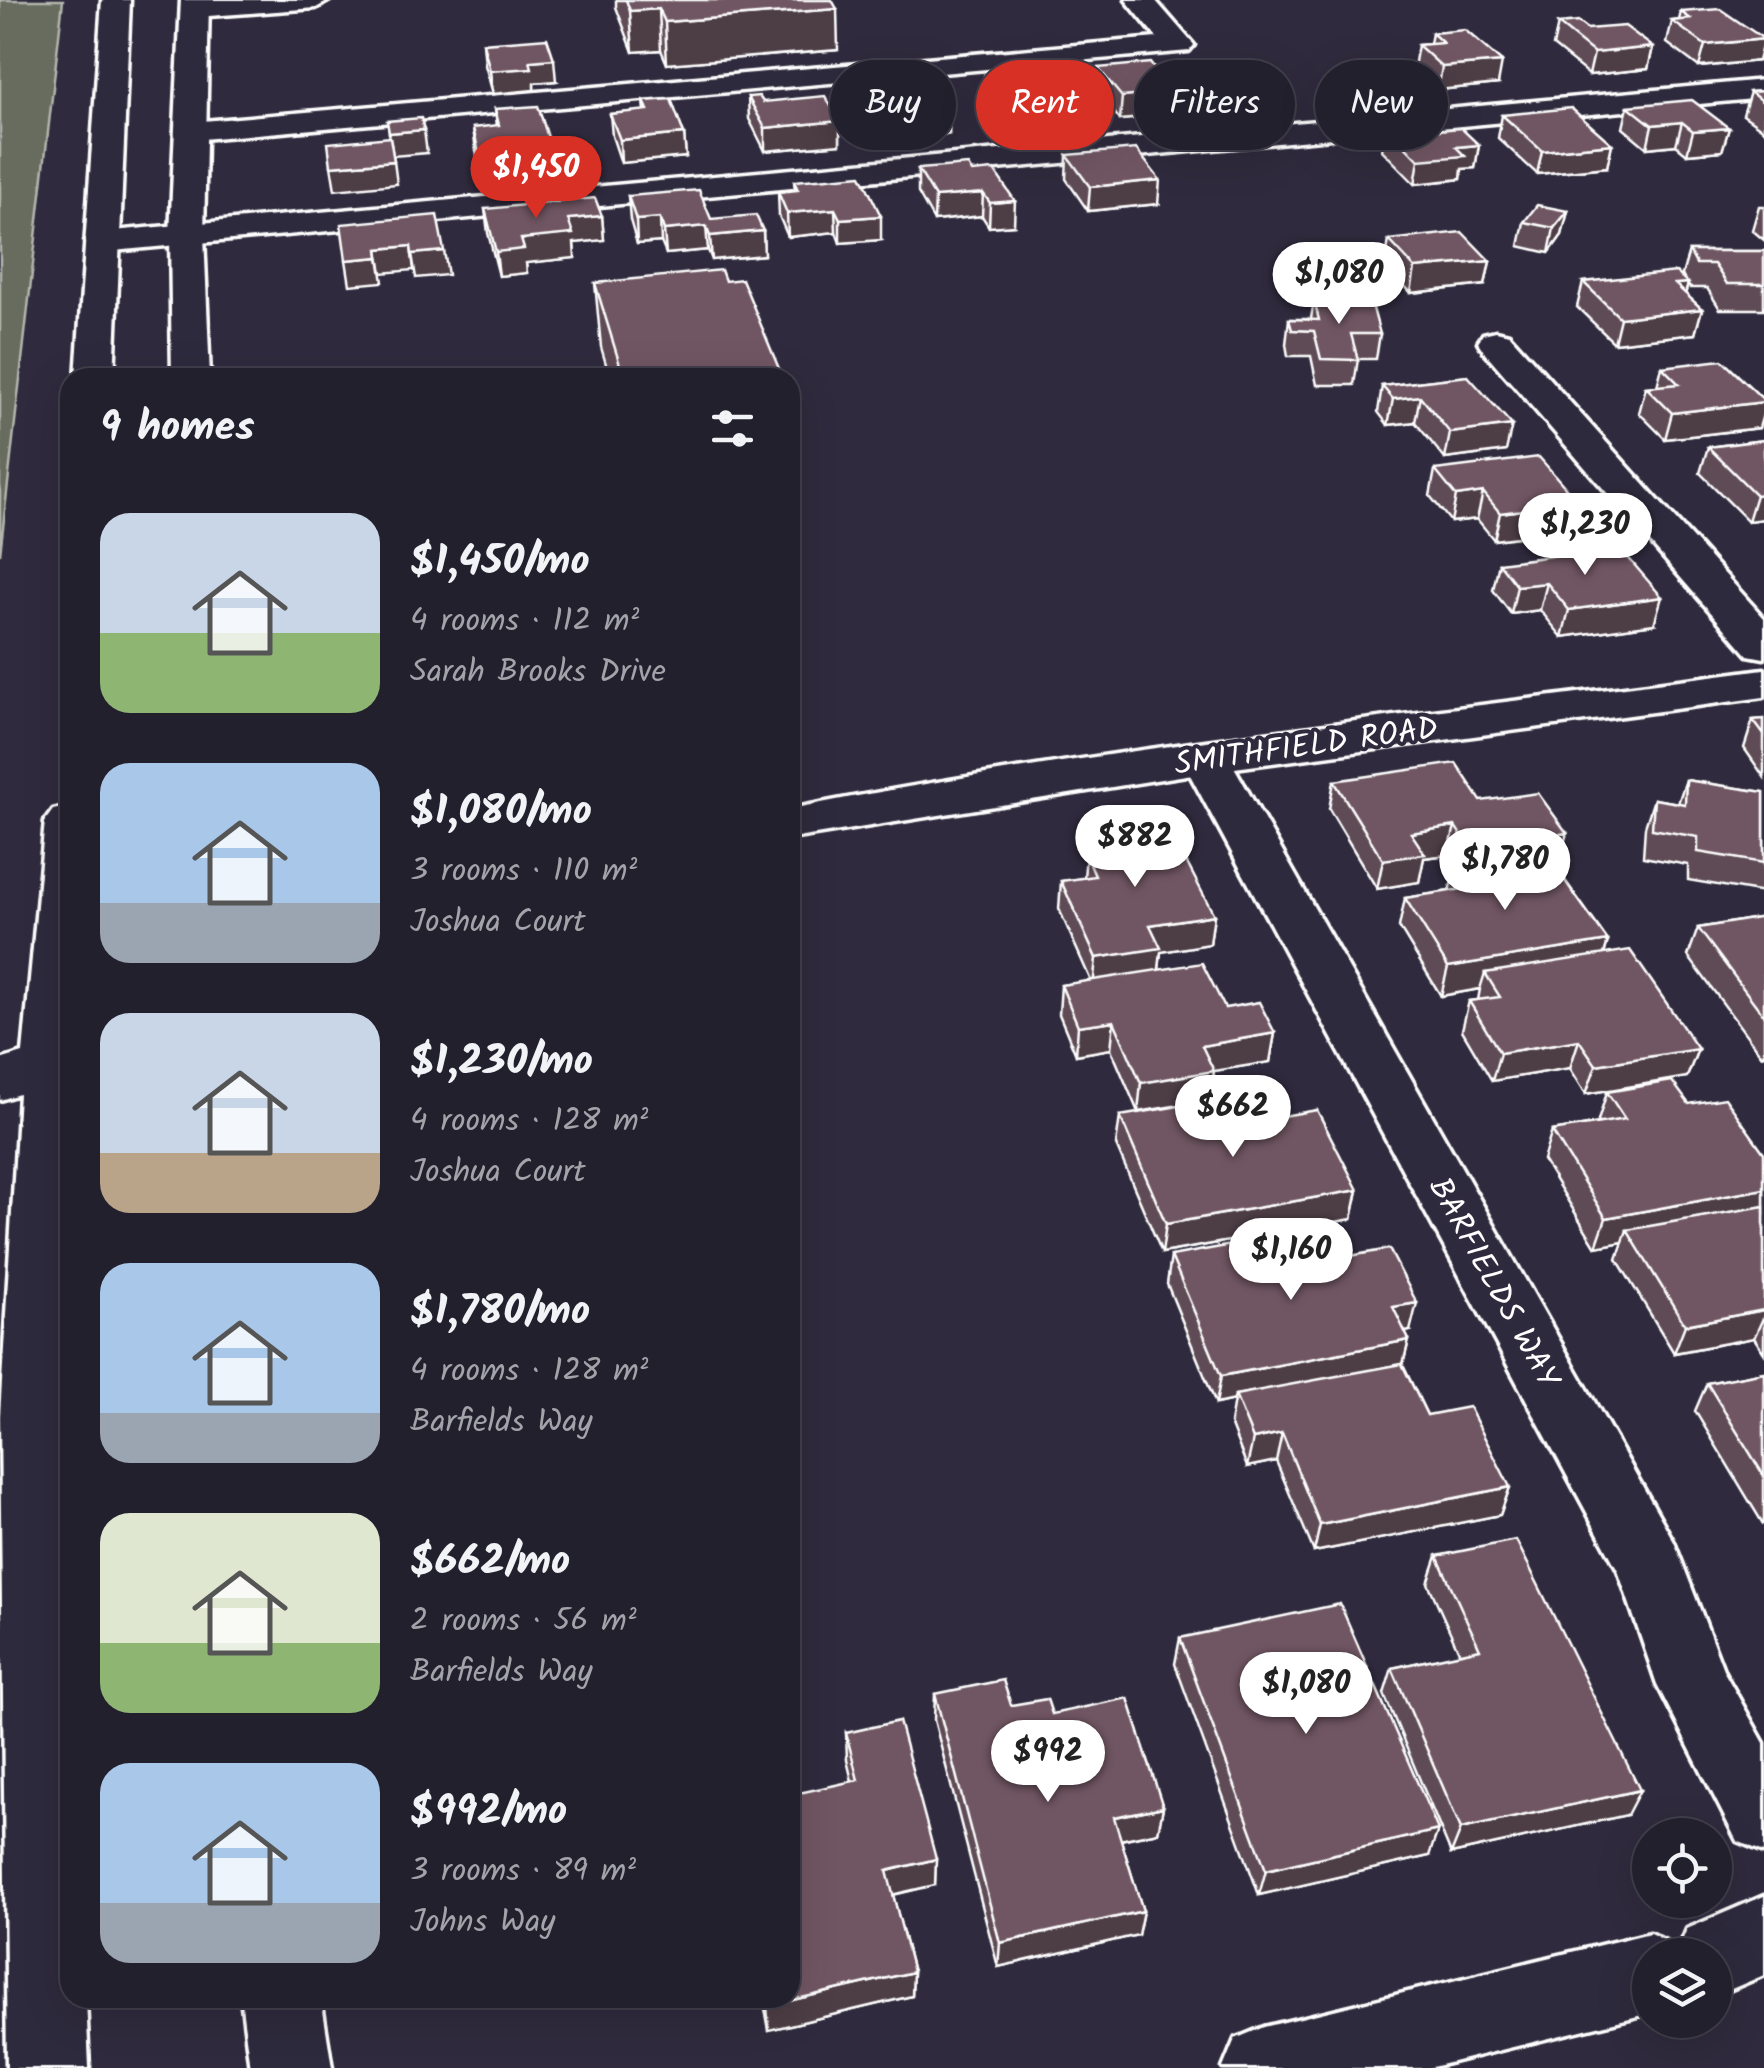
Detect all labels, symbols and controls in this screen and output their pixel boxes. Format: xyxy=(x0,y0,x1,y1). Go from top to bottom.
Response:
chip: Buy xyxy=(830,60,956,150)
chip: Rent xyxy=(976,60,1114,150)
chip: Filters xyxy=(1134,60,1295,150)
chip: New xyxy=(1315,60,1448,150)
pin: $1,450 xyxy=(455,136,617,221)
text: $1,450 xyxy=(492,143,580,194)
pin: $1,080 xyxy=(1258,242,1420,327)
text: $1,080 xyxy=(1295,249,1383,300)
text: 9 homes xyxy=(100,395,255,462)
icon: filters xyxy=(705,401,760,456)
pin: $1,230 xyxy=(1504,493,1666,578)
text: $1,230 xyxy=(1540,500,1630,551)
text: $1,450/mo xyxy=(410,529,590,596)
icon: home xyxy=(180,553,300,673)
text: 4 rooms · 112 m² xyxy=(410,596,639,647)
text: Sarah Brooks Drive xyxy=(410,647,666,698)
street label: SMITHFIELD ROAD xyxy=(1171,704,1441,791)
text: $1,080/mo xyxy=(410,779,592,846)
icon: home xyxy=(180,803,300,923)
pin: $882 xyxy=(1076,805,1194,890)
text: $882 xyxy=(1097,812,1173,863)
pin: $1,780 xyxy=(1424,828,1586,913)
text: $1,780 xyxy=(1461,835,1549,886)
text: 3 rooms · 110 m² xyxy=(410,846,637,897)
text: Joshua Court xyxy=(410,897,586,948)
text: $1,230/mo xyxy=(410,1029,593,1096)
icon: home xyxy=(180,1053,300,1173)
pin: $662 xyxy=(1174,1075,1292,1160)
text: $662 xyxy=(1197,1082,1269,1133)
text: 4 rooms · 128 m² xyxy=(410,1096,648,1147)
text: Joshua Court xyxy=(410,1147,586,1198)
street label: BARFIELDS WAY xyxy=(1414,1168,1573,1400)
pin: $1,160 xyxy=(1210,1218,1372,1303)
text: $1,160 xyxy=(1251,1225,1331,1276)
text: $1,780/mo xyxy=(410,1279,590,1346)
icon: home xyxy=(180,1303,300,1423)
text: 4 rooms · 128 m² xyxy=(410,1346,648,1397)
text: Barfields Way xyxy=(410,1397,593,1448)
text: $662/mo xyxy=(410,1529,570,1596)
icon: home xyxy=(180,1553,300,1673)
text: 2 rooms · 56 m² xyxy=(410,1596,637,1647)
text: Barfields Way xyxy=(410,1647,593,1698)
pin: $1,080 xyxy=(1225,1652,1387,1737)
text: $1,080 xyxy=(1262,1659,1350,1710)
pin: $992 xyxy=(989,1720,1107,1805)
text: $992 xyxy=(1013,1727,1083,1778)
text: $992/mo xyxy=(410,1779,567,1846)
icon: home xyxy=(180,1803,300,1923)
map controls xyxy=(1632,1818,1732,2038)
button: locate xyxy=(1632,1818,1732,1918)
text: 3 rooms · 89 m² xyxy=(410,1846,636,1897)
text: Johns Way xyxy=(410,1897,555,1948)
button: layers xyxy=(1632,1938,1732,2038)

